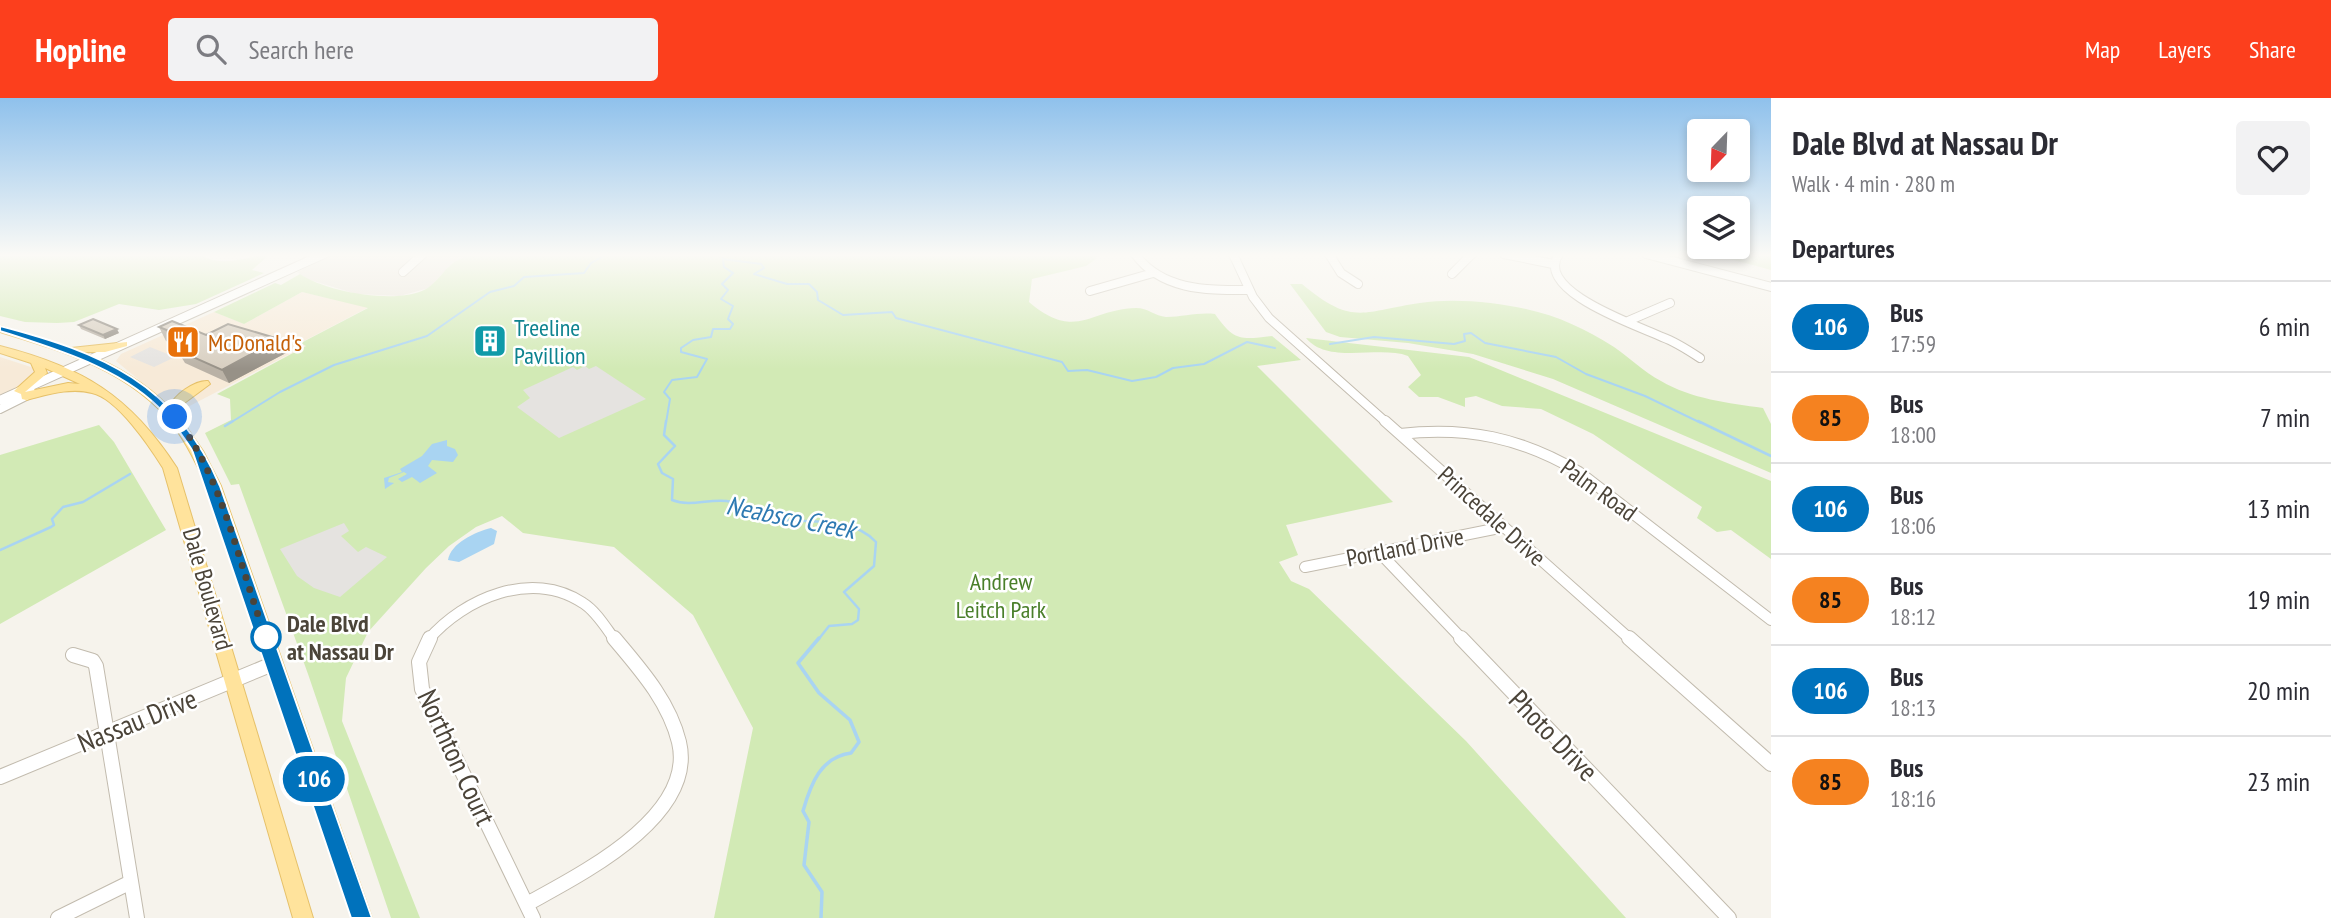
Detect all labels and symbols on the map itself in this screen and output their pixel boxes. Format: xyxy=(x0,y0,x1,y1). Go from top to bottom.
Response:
north arrow xyxy=(1687,119,1750,182)
place label: Treeline Pavillion xyxy=(514,312,586,371)
building icon: Treeline Pavillion xyxy=(471,322,509,360)
restaurant icon: McDonald's xyxy=(164,323,202,361)
place label: McDonald's xyxy=(208,327,302,358)
your location xyxy=(157,399,192,434)
street label: Palm Road xyxy=(1555,452,1643,528)
street label: Princedale Drive xyxy=(1432,459,1552,573)
water label: Neabsco Creek xyxy=(724,488,861,546)
street label: Portland Drive xyxy=(1344,520,1466,574)
street label: Dale Boulevard xyxy=(176,524,240,654)
park label: Andrew Leitch Park xyxy=(956,566,1047,625)
place label: Dale Blvd at Nassau Dr xyxy=(287,608,395,667)
marker: Dale Blvd at Nassau Dr xyxy=(251,622,281,652)
street label: Nassau Drive xyxy=(72,679,202,761)
street label: Photo Drive xyxy=(1501,681,1607,789)
street label: Northton Court xyxy=(409,683,505,831)
line badge: 106 xyxy=(274,756,354,802)

